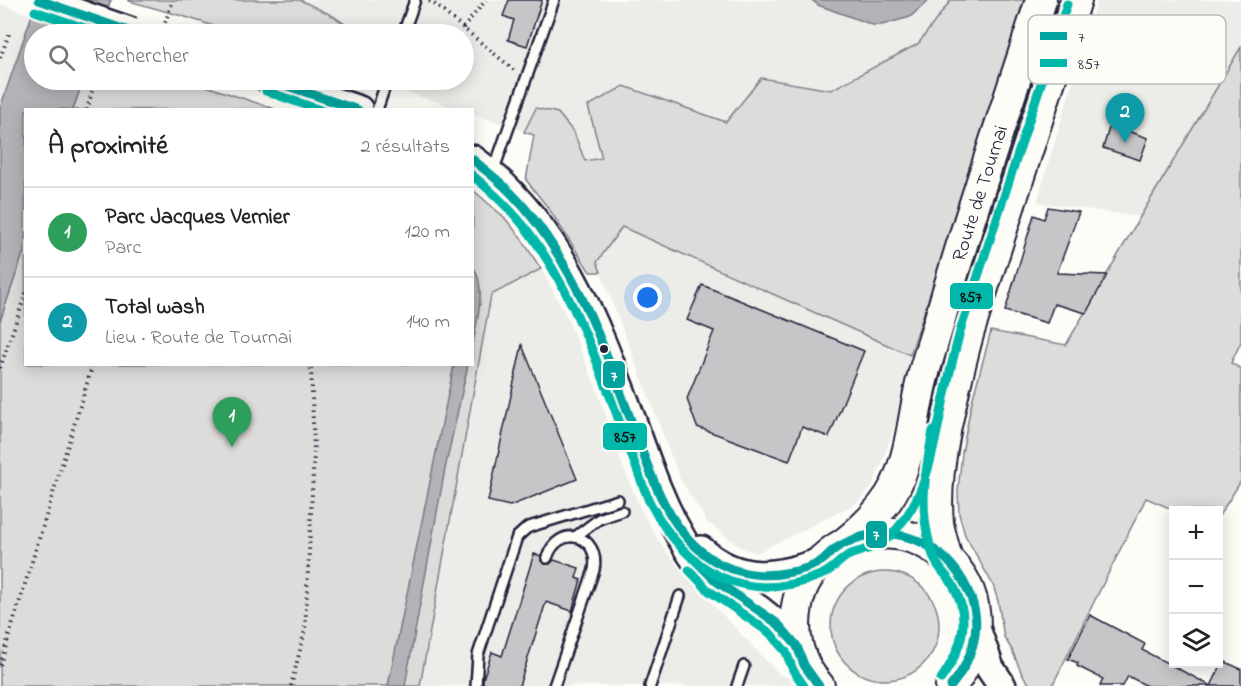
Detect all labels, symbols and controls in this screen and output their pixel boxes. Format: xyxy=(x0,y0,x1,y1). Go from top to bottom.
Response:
legend xyxy=(1028,15,1226,84)
search box xyxy=(24,24,474,90)
text: 7 xyxy=(1078,26,1085,50)
icon: search xyxy=(45,41,78,74)
text: Rechercher xyxy=(93,41,189,73)
text: 857 xyxy=(1078,53,1100,77)
pin: 2 xyxy=(1106,94,1144,143)
street label: Route de Tournai xyxy=(946,122,1017,266)
text: À proximité xyxy=(48,128,168,166)
text: 2 résultats xyxy=(361,133,450,162)
text: Parc Jacques Vernier xyxy=(105,202,290,234)
text: 1 xyxy=(64,218,71,247)
text: 120 m xyxy=(405,218,450,247)
text: Parc xyxy=(105,234,141,263)
line badge: 857 xyxy=(949,282,994,310)
your location xyxy=(633,283,662,312)
text: 857 xyxy=(959,286,982,310)
text: Total wash xyxy=(105,292,205,324)
text: 2 xyxy=(63,308,72,337)
text: 140 m xyxy=(406,308,450,337)
text: Lieu · Route de Tournai xyxy=(105,324,292,353)
unlabelled marker xyxy=(598,343,610,355)
line badge: 7 xyxy=(602,360,626,389)
text: 7 xyxy=(611,365,618,389)
pin: 1 xyxy=(212,398,252,447)
line badge: 857 xyxy=(602,422,648,451)
text: 857 xyxy=(613,426,636,450)
map controls xyxy=(1169,506,1223,668)
button: + xyxy=(1169,506,1223,560)
line badge: 7 xyxy=(865,520,888,549)
text: 7 xyxy=(873,524,880,548)
button: − xyxy=(1169,560,1223,614)
button: layers xyxy=(1169,614,1223,668)

